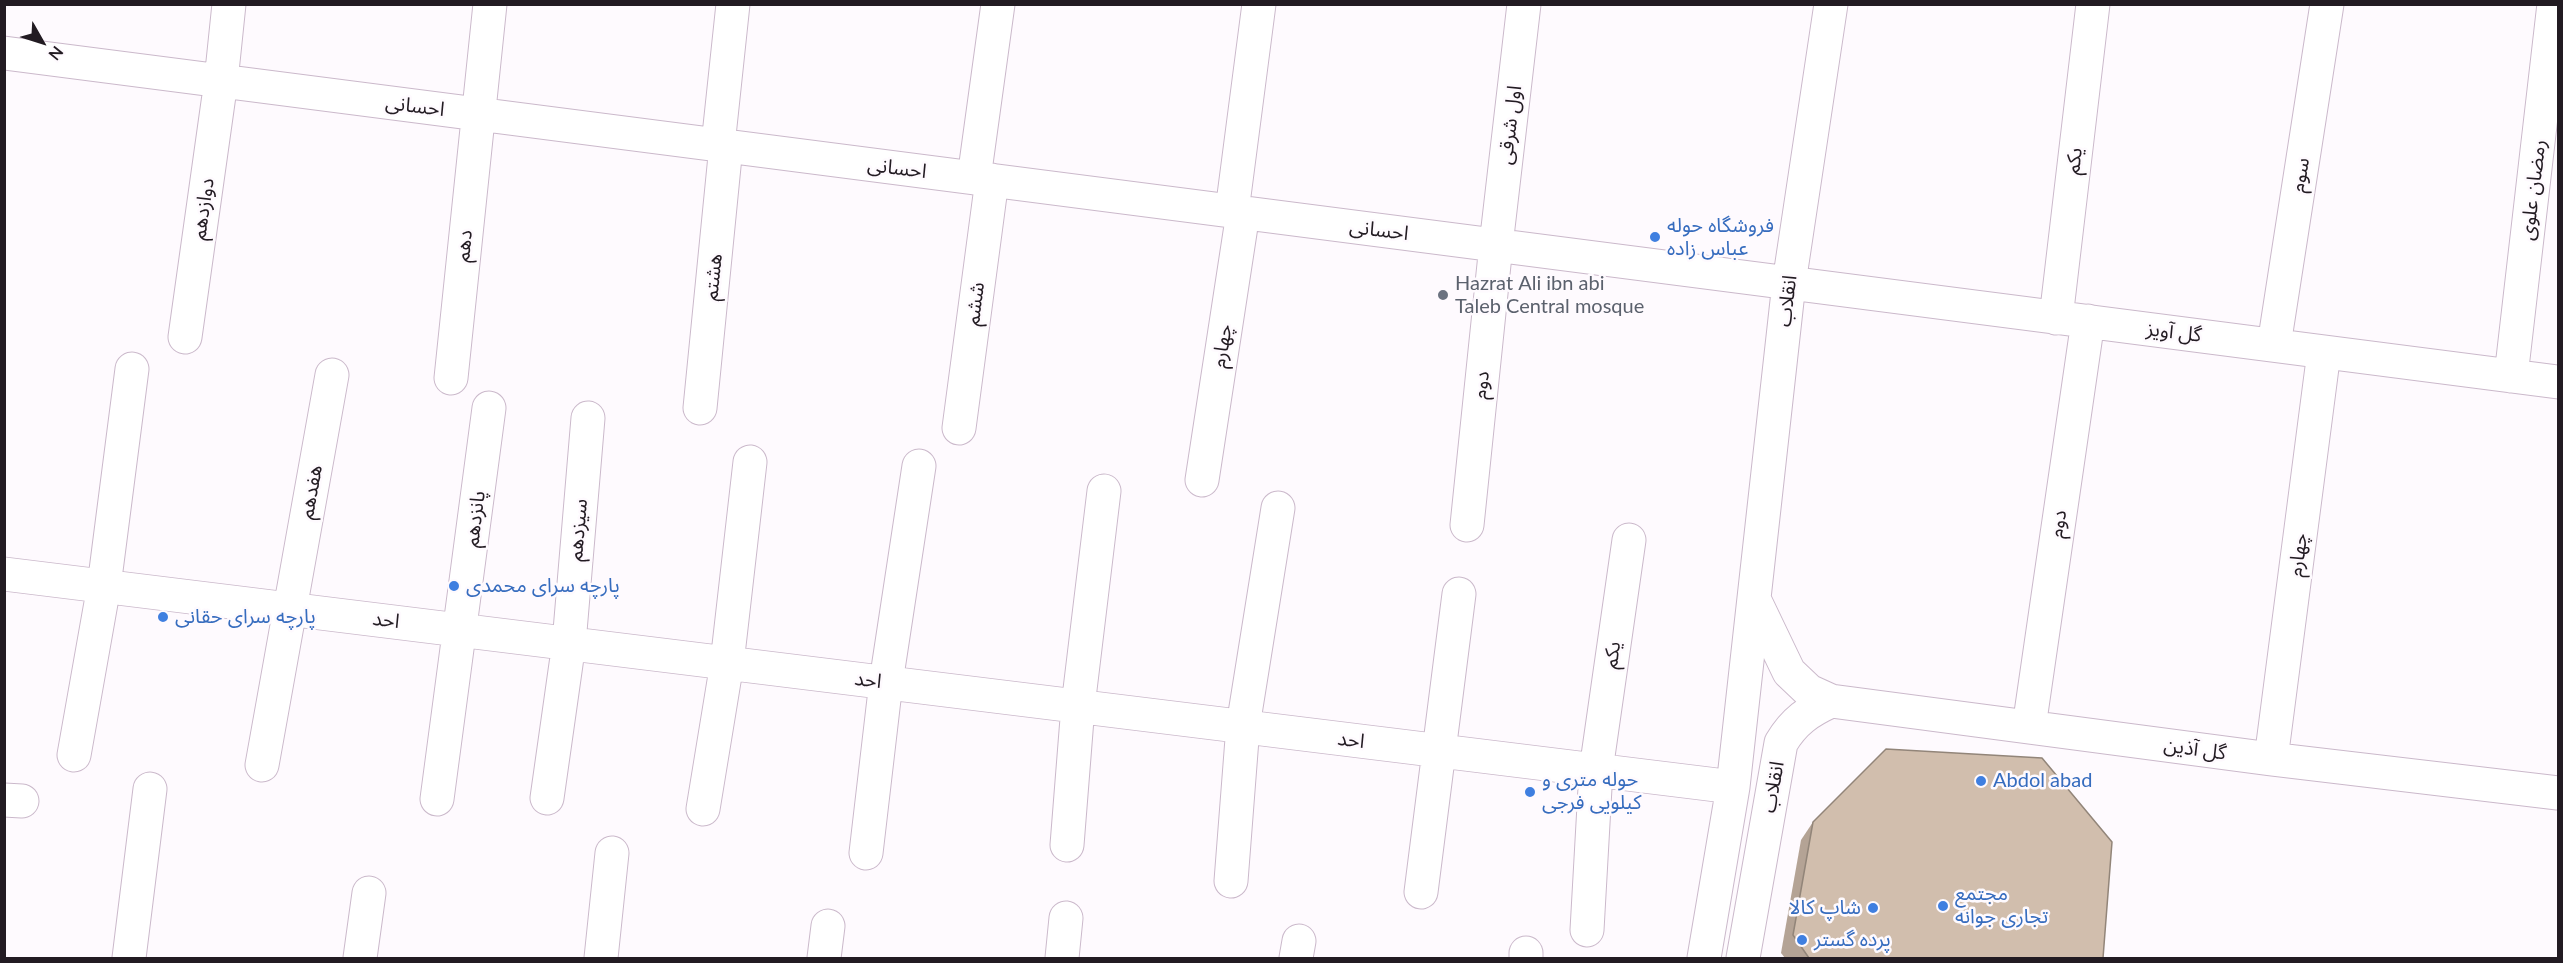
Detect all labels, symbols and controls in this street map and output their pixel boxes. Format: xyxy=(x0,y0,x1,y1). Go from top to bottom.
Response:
north arrow xyxy=(12,12,72,72)
text: N xyxy=(45,43,68,64)
street label: اول شرقی xyxy=(1493,84,1527,166)
street label: احسانی xyxy=(384,90,446,122)
street label: رمضان علوی xyxy=(2515,138,2551,242)
street label: یکم xyxy=(2060,146,2088,176)
street label: احسانی xyxy=(866,152,928,184)
street label: سوم xyxy=(2285,156,2315,194)
street label: دوازدهم xyxy=(187,177,219,241)
street label: احسانی xyxy=(1348,214,1410,246)
place label: فروشگاه حوله عباس زاده xyxy=(1667,214,1774,261)
street label: دهم xyxy=(450,229,478,263)
marker: فروشگاه حوله عباس زاده xyxy=(1648,230,1662,244)
street label: هشتم xyxy=(699,252,727,302)
place label: Hazrat Ali ibn abi Taleb Central mosque xyxy=(1455,272,1644,319)
street label: انقلاب xyxy=(1772,274,1802,328)
street label: ششم xyxy=(960,281,990,327)
marker: Hazrat Ali ibn abi Taleb Central mosque xyxy=(1436,288,1450,302)
street label: گل آویز xyxy=(2145,317,2203,347)
street label: چهارم xyxy=(1207,322,1237,370)
street label: دوم xyxy=(1468,370,1494,400)
street label: هفدهم xyxy=(294,463,328,521)
street label: پانزدهم xyxy=(460,489,490,549)
street label: سیزدهم xyxy=(563,498,593,562)
street label: دوم xyxy=(2044,508,2072,540)
street label: چهارم xyxy=(2283,532,2313,578)
place label: پارچه سرای محمدی xyxy=(466,574,620,598)
marker: پارچه سرای محمدی xyxy=(447,579,461,593)
place label: پارچه سرای حقانی xyxy=(175,605,316,629)
street label: احد xyxy=(371,606,401,634)
marker: پارچه سرای حقانی xyxy=(156,610,170,624)
street label: یکم xyxy=(1598,640,1626,670)
street label: احد xyxy=(853,666,883,694)
street label: احد xyxy=(1336,726,1366,754)
street label: گل آذین xyxy=(2162,733,2228,765)
street label: انقلاب xyxy=(1757,759,1789,815)
place label: حوله متری و کیلویی فرجی xyxy=(1542,768,1642,815)
place label: Abdol abad xyxy=(1993,769,2092,793)
marker: Abdol abad xyxy=(1974,774,1988,788)
marker: حوله متری و کیلویی فرجی xyxy=(1523,785,1537,799)
place label: مجتمع تجاری جوانه xyxy=(1955,882,2048,929)
place label: شاپ کالا xyxy=(1789,896,1861,920)
marker: مجتمع تجاری جوانه xyxy=(1936,899,1950,913)
marker: شاپ کالا xyxy=(1866,901,1880,915)
place label: پرده گستر xyxy=(1814,928,1891,952)
marker: پرده گستر xyxy=(1795,933,1809,947)

